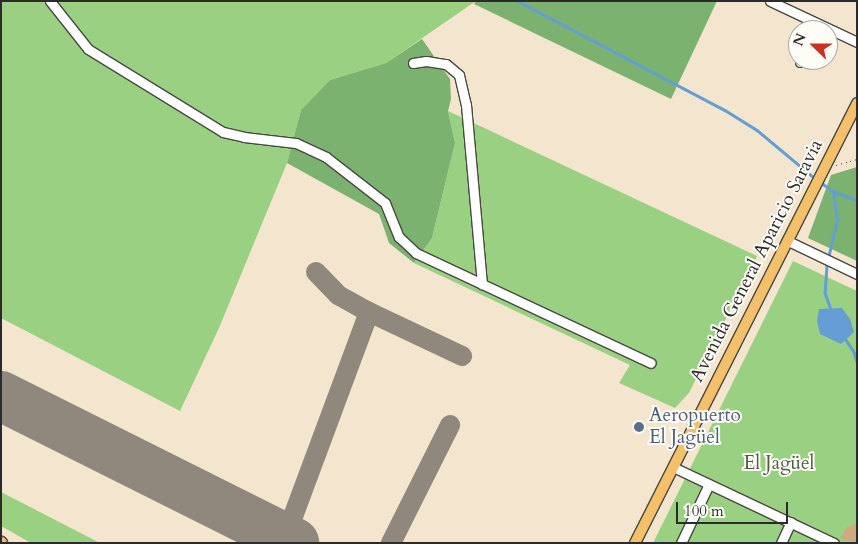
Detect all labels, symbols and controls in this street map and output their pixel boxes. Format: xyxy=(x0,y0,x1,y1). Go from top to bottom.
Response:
north arrow xyxy=(788,20,838,70)
text: N xyxy=(788,30,811,49)
street label: Avenida General Aparicio Saravia xyxy=(686,136,828,386)
place label: Aeropuerto El Jagüel xyxy=(649,405,741,449)
marker: Aeropuerto El Jagüel xyxy=(633,421,645,433)
park label: El Jagüel xyxy=(744,453,814,475)
scale bar xyxy=(678,492,790,524)
text: 100 m xyxy=(684,501,724,521)

